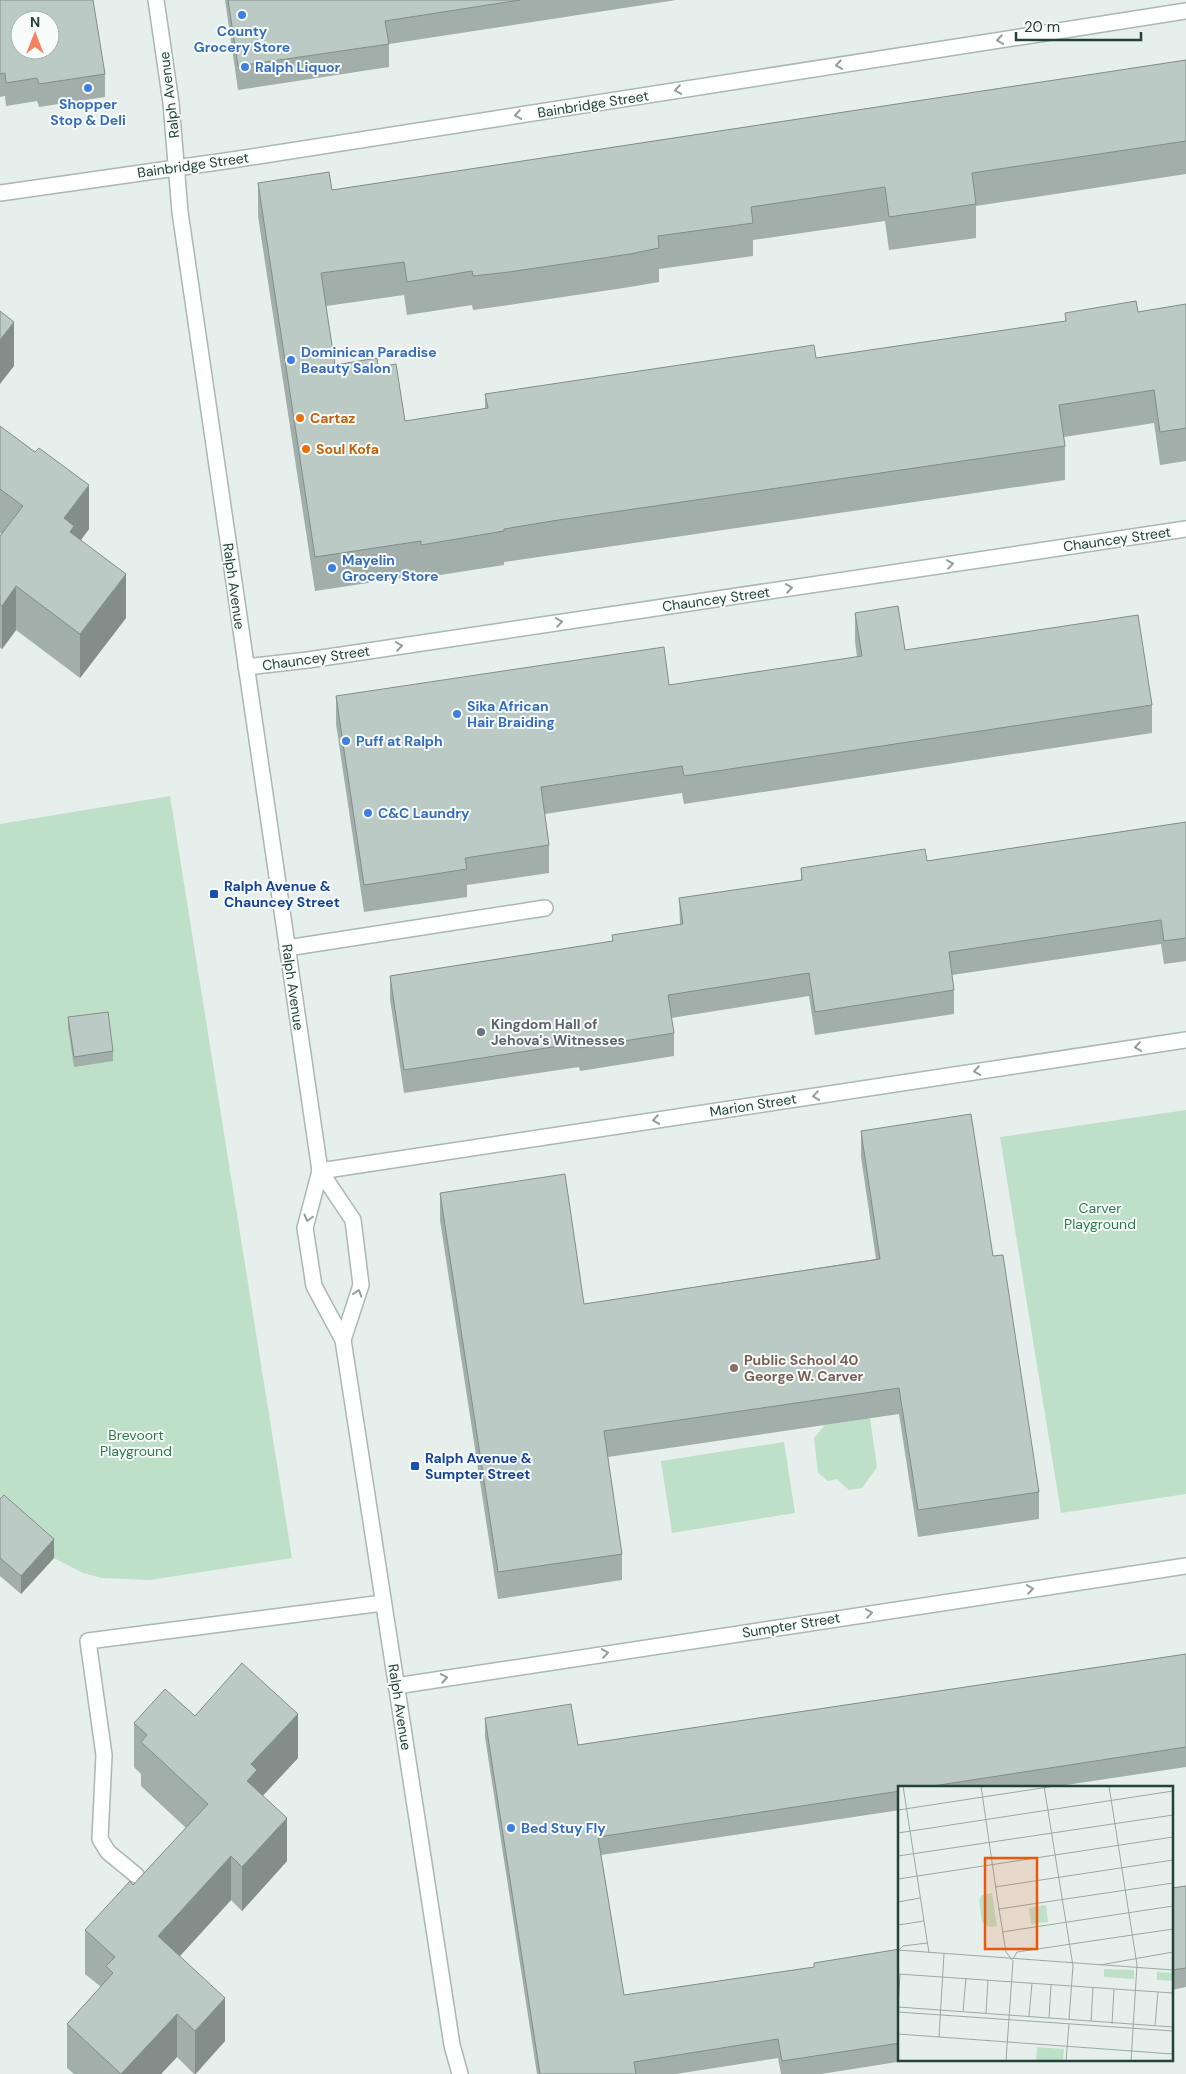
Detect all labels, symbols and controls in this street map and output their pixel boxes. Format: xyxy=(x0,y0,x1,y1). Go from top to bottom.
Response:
marker: County Grocery Store xyxy=(236,9,248,21)
north arrow xyxy=(10,10,60,60)
scale bar xyxy=(1016,10,1141,42)
text: N xyxy=(30,13,40,31)
text: 20 m xyxy=(1024,17,1060,37)
place label: County Grocery Store xyxy=(194,22,290,56)
one-way arrow xyxy=(995,35,1004,45)
street label: Ralph Avenue xyxy=(155,51,183,139)
place label: Ralph Liquor xyxy=(255,58,341,76)
one-way arrow xyxy=(835,60,843,70)
marker: Ralph Liquor xyxy=(239,61,251,73)
marker: Shopper Stop & Deli xyxy=(82,82,94,94)
one-way arrow xyxy=(674,85,683,95)
street label: Bainbridge Street xyxy=(536,86,650,122)
place label: Shopper Stop & Deli xyxy=(50,95,126,129)
one-way arrow xyxy=(513,110,522,120)
street label: Bainbridge Street xyxy=(136,148,250,182)
place label: Dominican Paradise Beauty Salon xyxy=(301,343,437,377)
marker: Dominican Paradise Beauty Salon xyxy=(285,354,297,366)
place label: Cartaz xyxy=(310,409,356,427)
marker: Cartaz xyxy=(294,412,306,424)
place label: Soul Kofa xyxy=(316,440,379,458)
marker: Soul Kofa xyxy=(300,443,312,455)
street label: Chauncey Street xyxy=(1062,523,1172,555)
street label: Ralph Avenue xyxy=(219,542,249,630)
place label: Mayelin Grocery Store xyxy=(342,551,438,585)
one-way arrow xyxy=(946,559,954,570)
marker: Mayelin Grocery Store xyxy=(326,562,338,574)
street label: Chauncey Street xyxy=(661,583,771,615)
one-way arrow xyxy=(786,583,794,594)
one-way arrow xyxy=(555,618,564,628)
street label: Chauncey Street xyxy=(261,642,371,674)
one-way arrow xyxy=(394,642,403,652)
place label: Sika African Hair Braiding xyxy=(467,697,555,731)
marker: Sika African Hair Braiding xyxy=(451,708,463,720)
place label: Puff at Ralph xyxy=(356,732,443,750)
marker: Puff at Ralph xyxy=(340,735,352,747)
place label: C&C Laundry xyxy=(378,804,470,822)
marker: C&C Laundry xyxy=(362,807,374,819)
place label: Ralph Avenue & Chauncey Street xyxy=(224,877,340,911)
marker: Ralph Avenue & Chauncey Street xyxy=(208,888,220,900)
street label: Ralph Avenue xyxy=(278,943,308,1031)
place label: Kingdom Hall of Jehova's Witnesses xyxy=(491,1015,625,1049)
marker: Kingdom Hall of Jehova's Witnesses xyxy=(475,1026,487,1038)
one-way arrow xyxy=(1133,1041,1141,1052)
one-way arrow xyxy=(973,1065,981,1076)
street label: Marion Street xyxy=(708,1089,798,1121)
one-way arrow xyxy=(812,1090,821,1100)
one-way arrow xyxy=(651,1114,659,1125)
park label: Carver Playground xyxy=(1064,1199,1136,1233)
one-way arrow xyxy=(303,1213,313,1221)
one-way arrow xyxy=(352,1290,362,1298)
place label: Public School 40 George W. Carver xyxy=(744,1351,864,1385)
marker: Public School 40 George W. Carver xyxy=(728,1362,740,1374)
park label: Brevoort Playground xyxy=(100,1426,172,1460)
place label: Ralph Avenue & Sumpter Street xyxy=(425,1449,532,1483)
marker: Ralph Avenue & Sumpter Street xyxy=(409,1460,421,1472)
one-way arrow xyxy=(1027,1584,1035,1595)
street label: Sumpter Street xyxy=(741,1608,841,1642)
one-way arrow xyxy=(865,1609,874,1619)
one-way arrow xyxy=(601,1648,609,1659)
street label: Ralph Avenue xyxy=(384,1663,416,1751)
one-way arrow xyxy=(440,1673,449,1683)
inset map xyxy=(898,1786,1174,2062)
place label: Bed Stuy Fly xyxy=(521,1819,606,1837)
marker: Bed Stuy Fly xyxy=(505,1822,517,1834)

